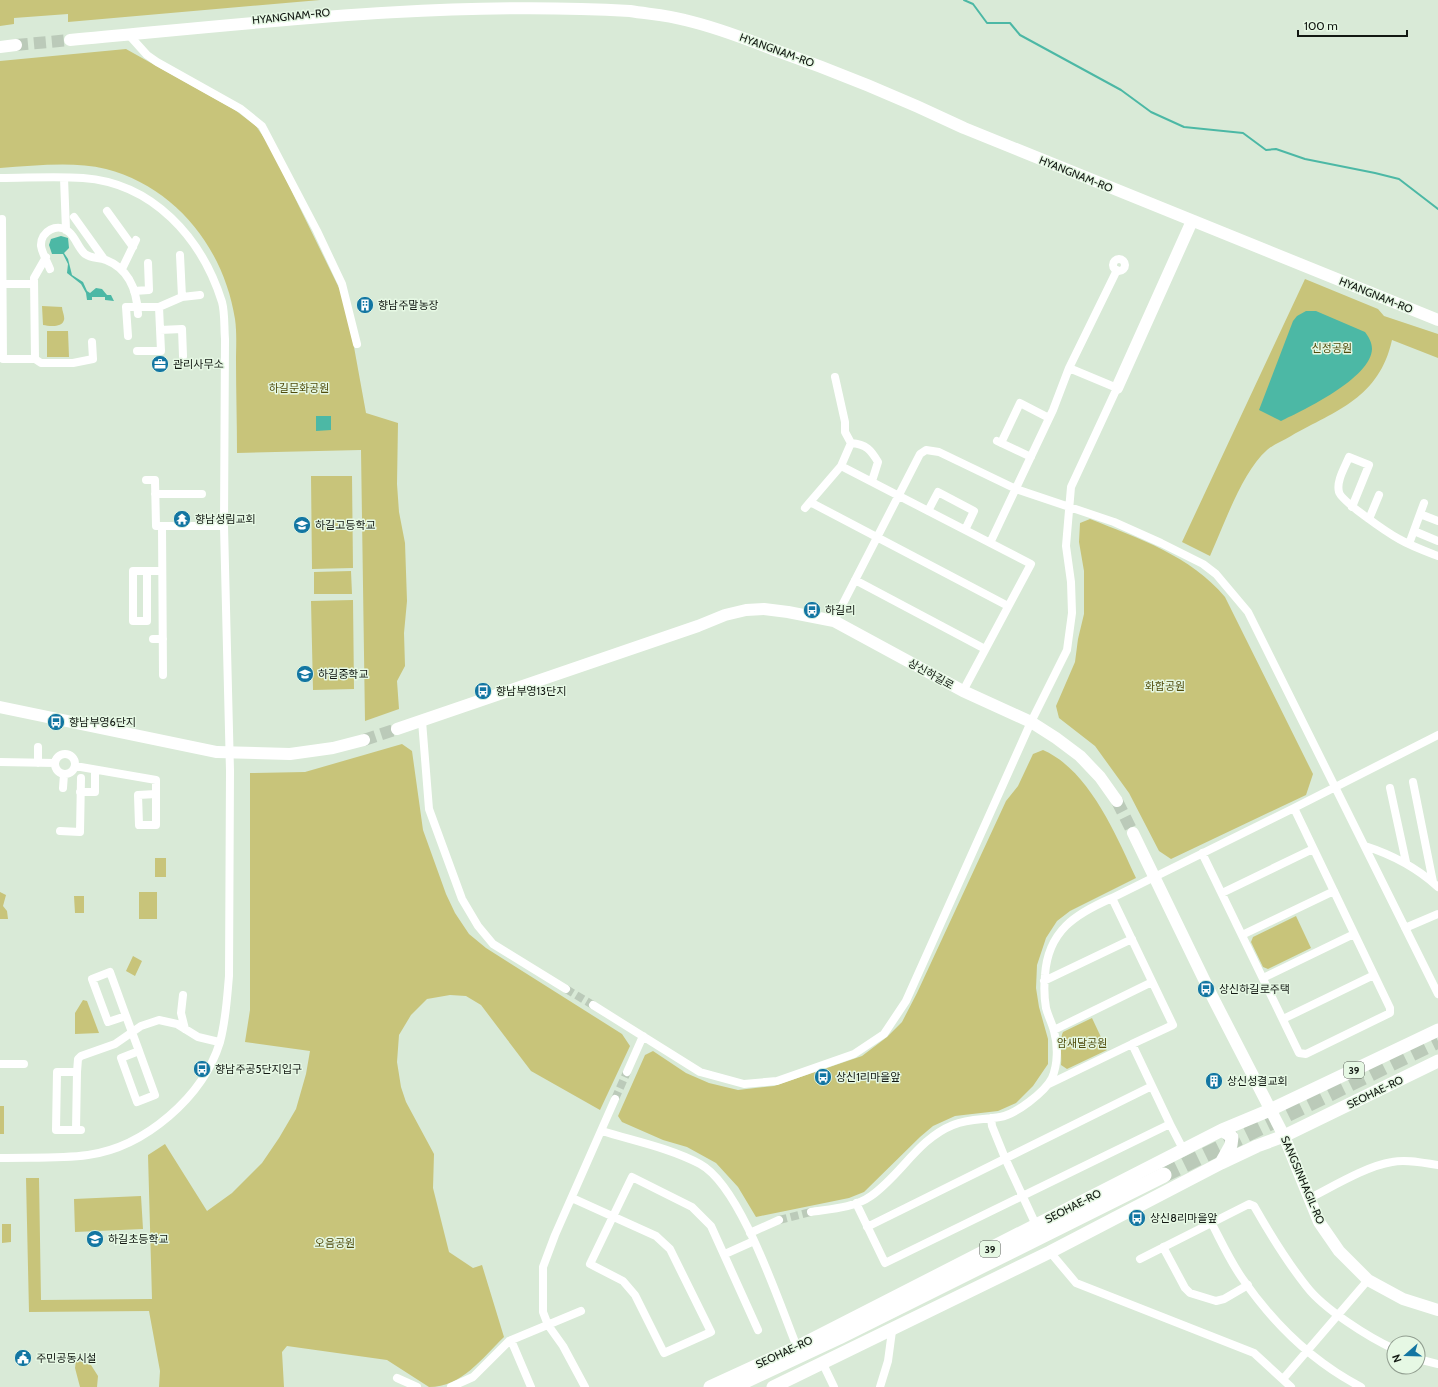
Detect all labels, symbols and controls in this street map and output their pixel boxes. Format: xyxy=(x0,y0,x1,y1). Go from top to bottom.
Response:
street label: HYANGNAM-RO xyxy=(251,5,331,27)
scale bar xyxy=(1298,12,1407,38)
text: 100 m xyxy=(1304,18,1338,33)
street label: HYANGNAM-RO xyxy=(738,30,817,70)
street label: HYANGNAM-RO xyxy=(1037,153,1115,195)
street label: HYANGNAM-RO xyxy=(1337,274,1415,316)
building icon: 향남주말농장 xyxy=(355,295,375,315)
place label: 향남주말농장 xyxy=(378,298,439,312)
park label: 신정공원 xyxy=(1312,341,1352,355)
office icon: 관리사무소 xyxy=(150,354,170,374)
place label: 관리사무소 xyxy=(173,357,224,371)
park label: 하길문화공원 xyxy=(269,381,329,395)
temple icon: 향남성림교회 xyxy=(172,509,192,529)
place label: 향남성림교회 xyxy=(195,512,256,526)
school or university icon: 하길고등학교 xyxy=(292,515,312,535)
place label: 하길고등학교 xyxy=(315,518,376,532)
bus stop icon: 하길리 xyxy=(802,600,822,620)
place label: 하길리 xyxy=(825,603,855,617)
street label: 상신하길로 xyxy=(905,656,957,692)
school or university icon: 하길중학교 xyxy=(295,664,315,684)
place label: 하길중학교 xyxy=(318,667,369,681)
park label: 화합공원 xyxy=(1145,679,1185,693)
bus stop icon: 향남부영13단지 xyxy=(473,681,493,701)
place label: 향남부영13단지 xyxy=(496,684,566,698)
bus stop icon: 향남부영6단지 xyxy=(46,712,66,732)
place label: 향남부영6단지 xyxy=(69,715,136,729)
bus stop icon: 상신하길로주택 xyxy=(1196,979,1216,999)
place label: 상신하길로주택 xyxy=(1219,982,1290,996)
park label: 암새달공원 xyxy=(1057,1036,1107,1050)
bus stop icon: 향남주공5단지입구 xyxy=(192,1059,212,1079)
place label: 향남주공5단지입구 xyxy=(215,1062,302,1076)
road number: 39 xyxy=(1344,1062,1364,1078)
bus stop icon: 상신1리마을앞 xyxy=(813,1067,833,1087)
place label: 상신1리마을앞 xyxy=(836,1070,900,1084)
building icon: 상신성결교회 xyxy=(1204,1071,1224,1091)
street label: SEOHAE-RO xyxy=(1344,1072,1406,1112)
place label: 상신성결교회 xyxy=(1227,1074,1288,1088)
street label: SANGSINHAGIL-RO xyxy=(1278,1134,1328,1227)
street label: SEOHAE-RO xyxy=(1043,1186,1104,1226)
bus stop icon: 상신8리마을앞 xyxy=(1127,1208,1147,1228)
place label: 상신8리마을앞 xyxy=(1150,1211,1217,1225)
school or university icon: 하길초등학교 xyxy=(85,1229,105,1249)
place label: 하길초등학교 xyxy=(108,1232,169,1246)
park label: 오음공원 xyxy=(315,1236,355,1250)
road number: 39 xyxy=(980,1241,1000,1257)
street label: SEOHAE-RO xyxy=(753,1333,815,1371)
north arrow xyxy=(1386,1335,1426,1375)
public building icon: 주민공동시설 xyxy=(13,1348,33,1368)
place label: 주민공동시설 xyxy=(36,1351,97,1365)
text: N xyxy=(1389,1352,1405,1364)

